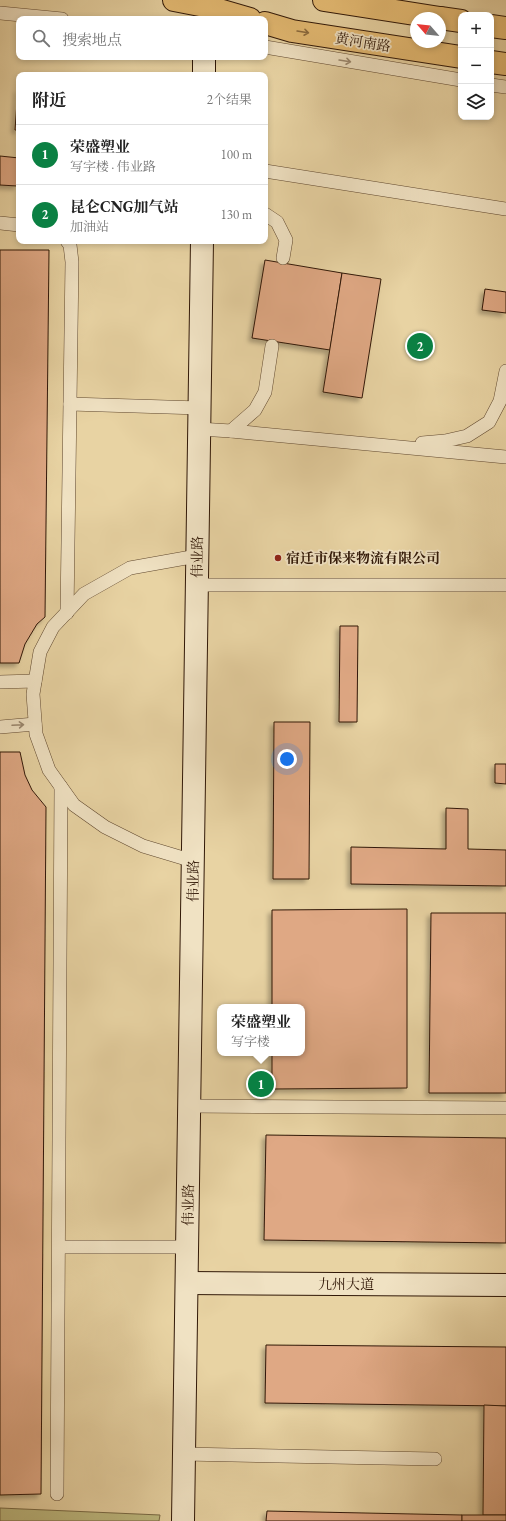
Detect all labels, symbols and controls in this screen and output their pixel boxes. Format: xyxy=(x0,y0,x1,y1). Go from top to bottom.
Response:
north arrow xyxy=(410,12,446,48)
map controls xyxy=(458,12,494,120)
button: + xyxy=(458,12,494,48)
search box xyxy=(16,16,268,60)
icon: search xyxy=(30,27,52,49)
one-way arrow xyxy=(296,28,309,36)
street label: 黄河南路 xyxy=(334,29,392,55)
text: 搜索地点 xyxy=(62,30,122,49)
button: − xyxy=(458,48,494,84)
one-way arrow xyxy=(338,57,351,65)
button: layers xyxy=(458,84,494,120)
text: 附近 xyxy=(32,89,66,111)
text: 2个结果 xyxy=(207,91,252,108)
text: 荣盛塑业 xyxy=(70,137,130,156)
text: 1 xyxy=(42,146,48,163)
text: 100 m xyxy=(221,146,252,163)
text: 写字楼 · 伟业路 xyxy=(70,158,156,175)
text: 昆仑CNG加气站 xyxy=(70,197,179,216)
text: 2 xyxy=(42,206,48,223)
text: 130 m xyxy=(221,206,252,223)
text: 加油站 xyxy=(70,218,109,235)
pin: 2 xyxy=(407,331,433,361)
street label: 伟业路 xyxy=(188,536,206,578)
place label: 宿迁市保来物流有限公司 xyxy=(286,549,440,567)
marker: 宿迁市保来物流有限公司 xyxy=(273,553,283,563)
one-way arrow xyxy=(11,722,24,729)
your location xyxy=(277,749,297,769)
street label: 伟业路 xyxy=(184,860,202,902)
popup xyxy=(217,1004,305,1056)
text: 荣盛塑业 xyxy=(231,1012,291,1031)
text: 写字楼 xyxy=(231,1033,270,1050)
pin: 1 xyxy=(248,1069,274,1099)
street label: 伟业路 xyxy=(179,1184,197,1226)
street label: 九州大道 xyxy=(318,1275,374,1293)

